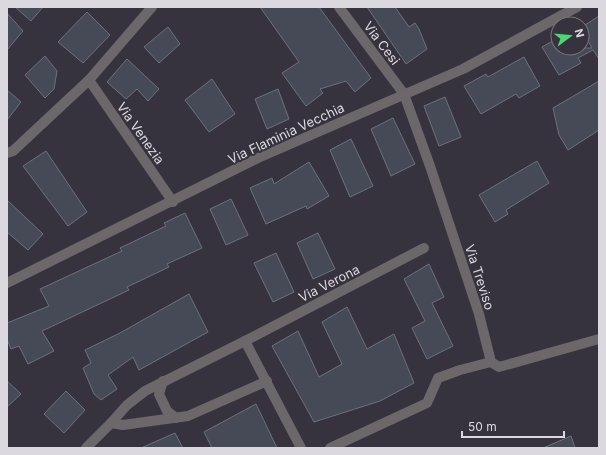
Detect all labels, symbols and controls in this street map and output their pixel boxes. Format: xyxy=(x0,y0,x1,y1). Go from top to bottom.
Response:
north arrow xyxy=(550,16,590,56)
street label: Via Cesi xyxy=(361,18,403,68)
text: N xyxy=(572,27,587,39)
street label: Via Venezia xyxy=(114,99,168,167)
street label: Via Flaminia Vecchia xyxy=(225,99,347,167)
street label: Via Treviso xyxy=(462,242,498,312)
street label: Via Verona xyxy=(296,261,362,305)
scale bar xyxy=(462,413,564,439)
text: 50 m xyxy=(468,419,497,434)

